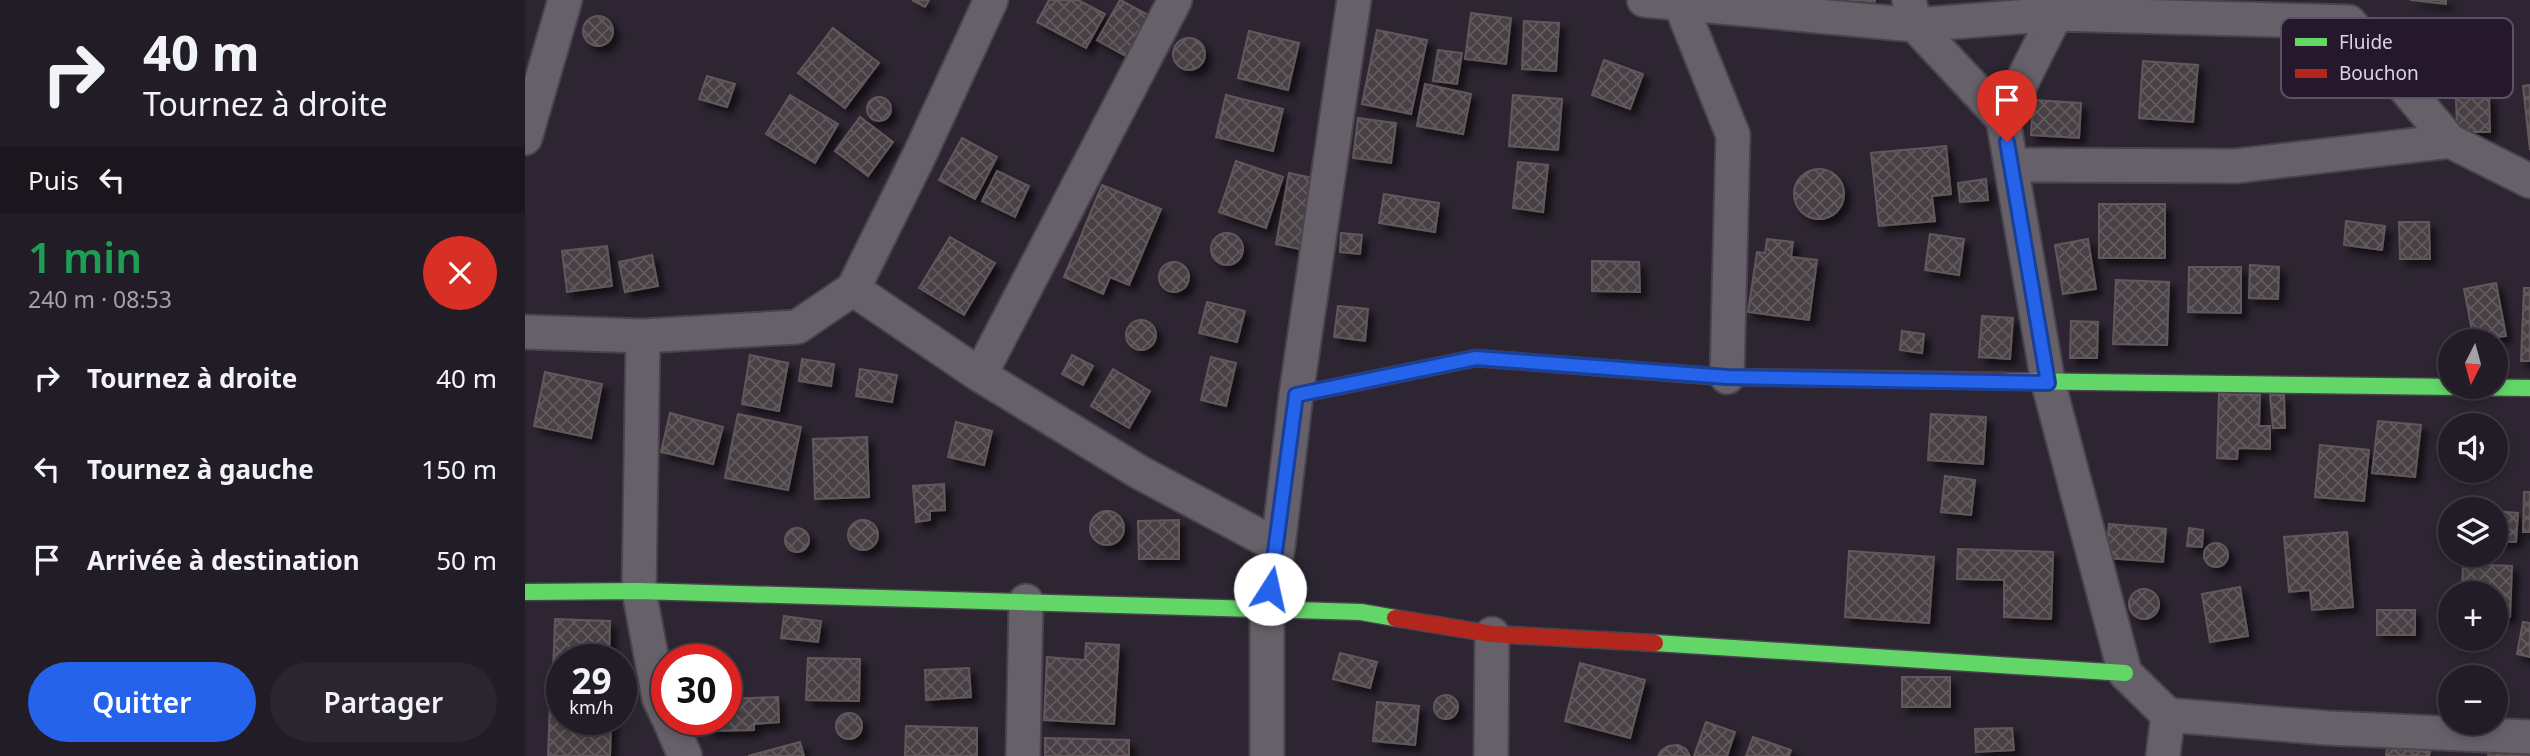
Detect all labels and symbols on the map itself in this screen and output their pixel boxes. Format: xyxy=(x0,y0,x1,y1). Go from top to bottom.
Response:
legend xyxy=(2281,18,2513,98)
text: Fluide xyxy=(2339,29,2393,55)
text: Bouchon xyxy=(2339,60,2419,86)
pin xyxy=(1977,70,2037,142)
north arrow xyxy=(2438,329,2508,399)
position arrow xyxy=(1233,552,1307,626)
speed limit sign: 30 xyxy=(651,644,742,735)

